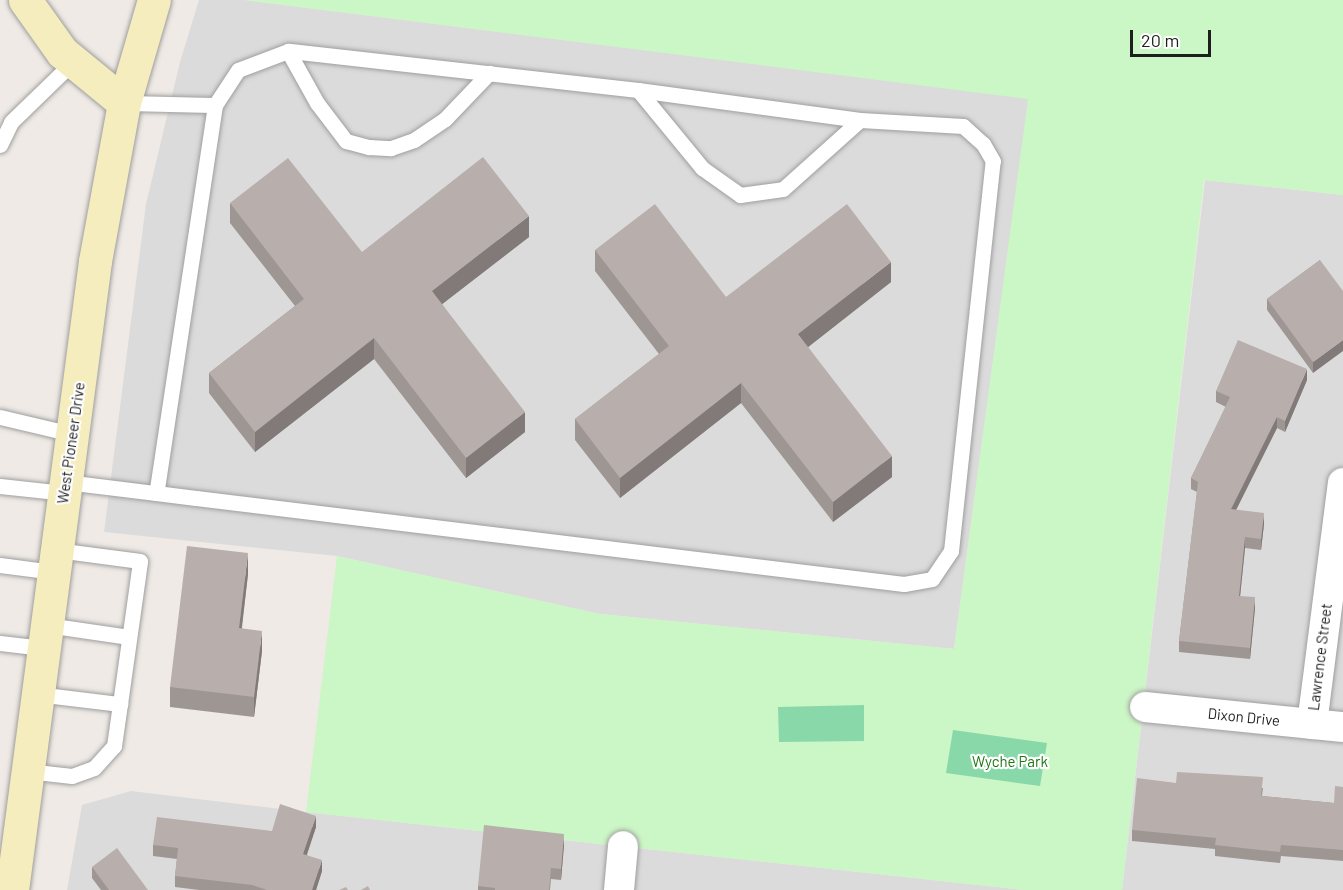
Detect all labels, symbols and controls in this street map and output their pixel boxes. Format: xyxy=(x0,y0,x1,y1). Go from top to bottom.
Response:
scale bar xyxy=(1133,18,1214,56)
text: 20 m xyxy=(1141,29,1179,51)
street label: West Pioneer Drive xyxy=(54,381,88,505)
street label: Lawrence Street xyxy=(1304,602,1336,712)
street label: Dixon Drive xyxy=(1207,704,1281,730)
park label: Wyche Park xyxy=(972,753,1048,771)

